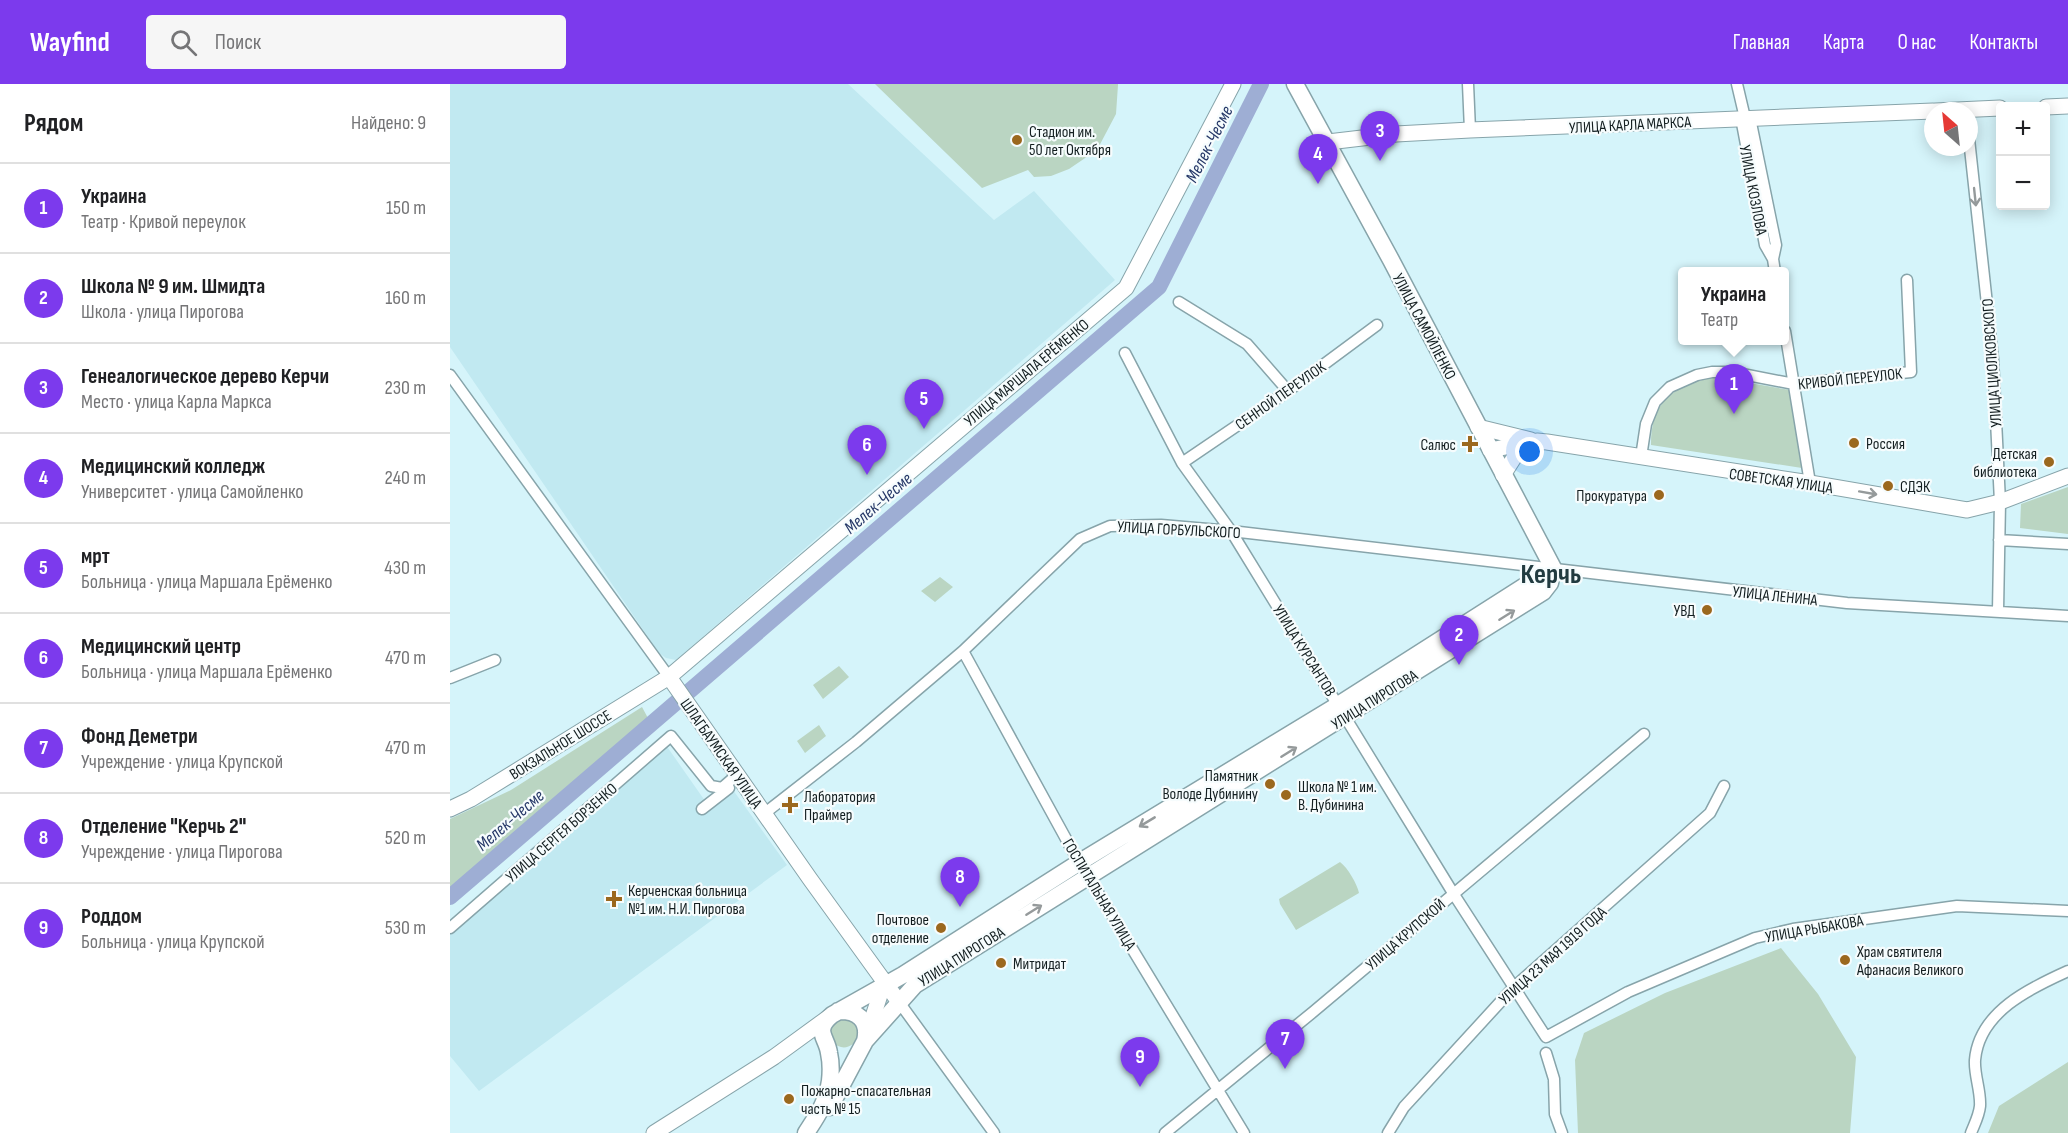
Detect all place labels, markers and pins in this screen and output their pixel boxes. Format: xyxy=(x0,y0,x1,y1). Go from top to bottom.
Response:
pin: 3 xyxy=(1360,112,1400,161)
place label: Стадион им. 50 лет Октября xyxy=(1029,123,1111,160)
marker: Стадион им. 50 лет Октября xyxy=(1010,133,1024,147)
pin: 4 xyxy=(1298,135,1338,184)
pin: 1 xyxy=(1714,364,1754,414)
pin: 5 xyxy=(904,380,944,429)
pin: 6 xyxy=(848,426,886,475)
marker: Салюс xyxy=(1461,435,1479,453)
place label: Россия xyxy=(1866,435,1905,454)
place label: Салюс xyxy=(1421,436,1456,455)
marker: Россия xyxy=(1847,436,1861,450)
place label: Детская библиотека xyxy=(1973,445,2037,482)
marker: Детская библиотека xyxy=(2042,455,2056,469)
place label: СДЭК xyxy=(1900,478,1931,497)
marker: СДЭК xyxy=(1881,479,1895,493)
place label: Прокуратура xyxy=(1576,487,1647,506)
marker: Прокуратура xyxy=(1652,488,1666,502)
place label: УВД xyxy=(1673,602,1695,621)
marker: УВД xyxy=(1700,603,1714,617)
pin: 2 xyxy=(1440,616,1478,665)
place label: Памятник Володе Дубинину xyxy=(1162,767,1259,804)
marker: Памятник Володе Дубинину xyxy=(1263,777,1277,791)
place label: Школа № 1 им. В. Дубинина xyxy=(1298,778,1377,815)
place label: Лаборатория Праймер xyxy=(804,788,876,825)
marker: Школа № 1 им. В. Дубинина xyxy=(1279,788,1293,802)
marker: Лаборатория Праймер xyxy=(781,796,799,814)
pin: 8 xyxy=(940,858,980,907)
place label: Керченская больница №1 им. Н.И. Пирогова xyxy=(628,882,747,919)
marker: Керченская больница №1 им. Н.И. Пирогова xyxy=(605,890,623,908)
place label: Почтовое отделение xyxy=(872,911,929,948)
marker: Почтовое отделение xyxy=(934,921,948,935)
place label: Храм святителя Афанасия Великого xyxy=(1856,943,1964,980)
marker: Храм святителя Афанасия Великого xyxy=(1838,953,1852,967)
place label: Митридат xyxy=(1013,955,1067,974)
marker: Митридат xyxy=(994,956,1008,970)
pin: 7 xyxy=(1266,1020,1304,1069)
pin: 9 xyxy=(1120,1038,1160,1087)
place label: Пожарно-спасательная часть № 15 xyxy=(801,1082,931,1119)
marker: Пожарно-спасательная часть № 15 xyxy=(782,1092,796,1106)

